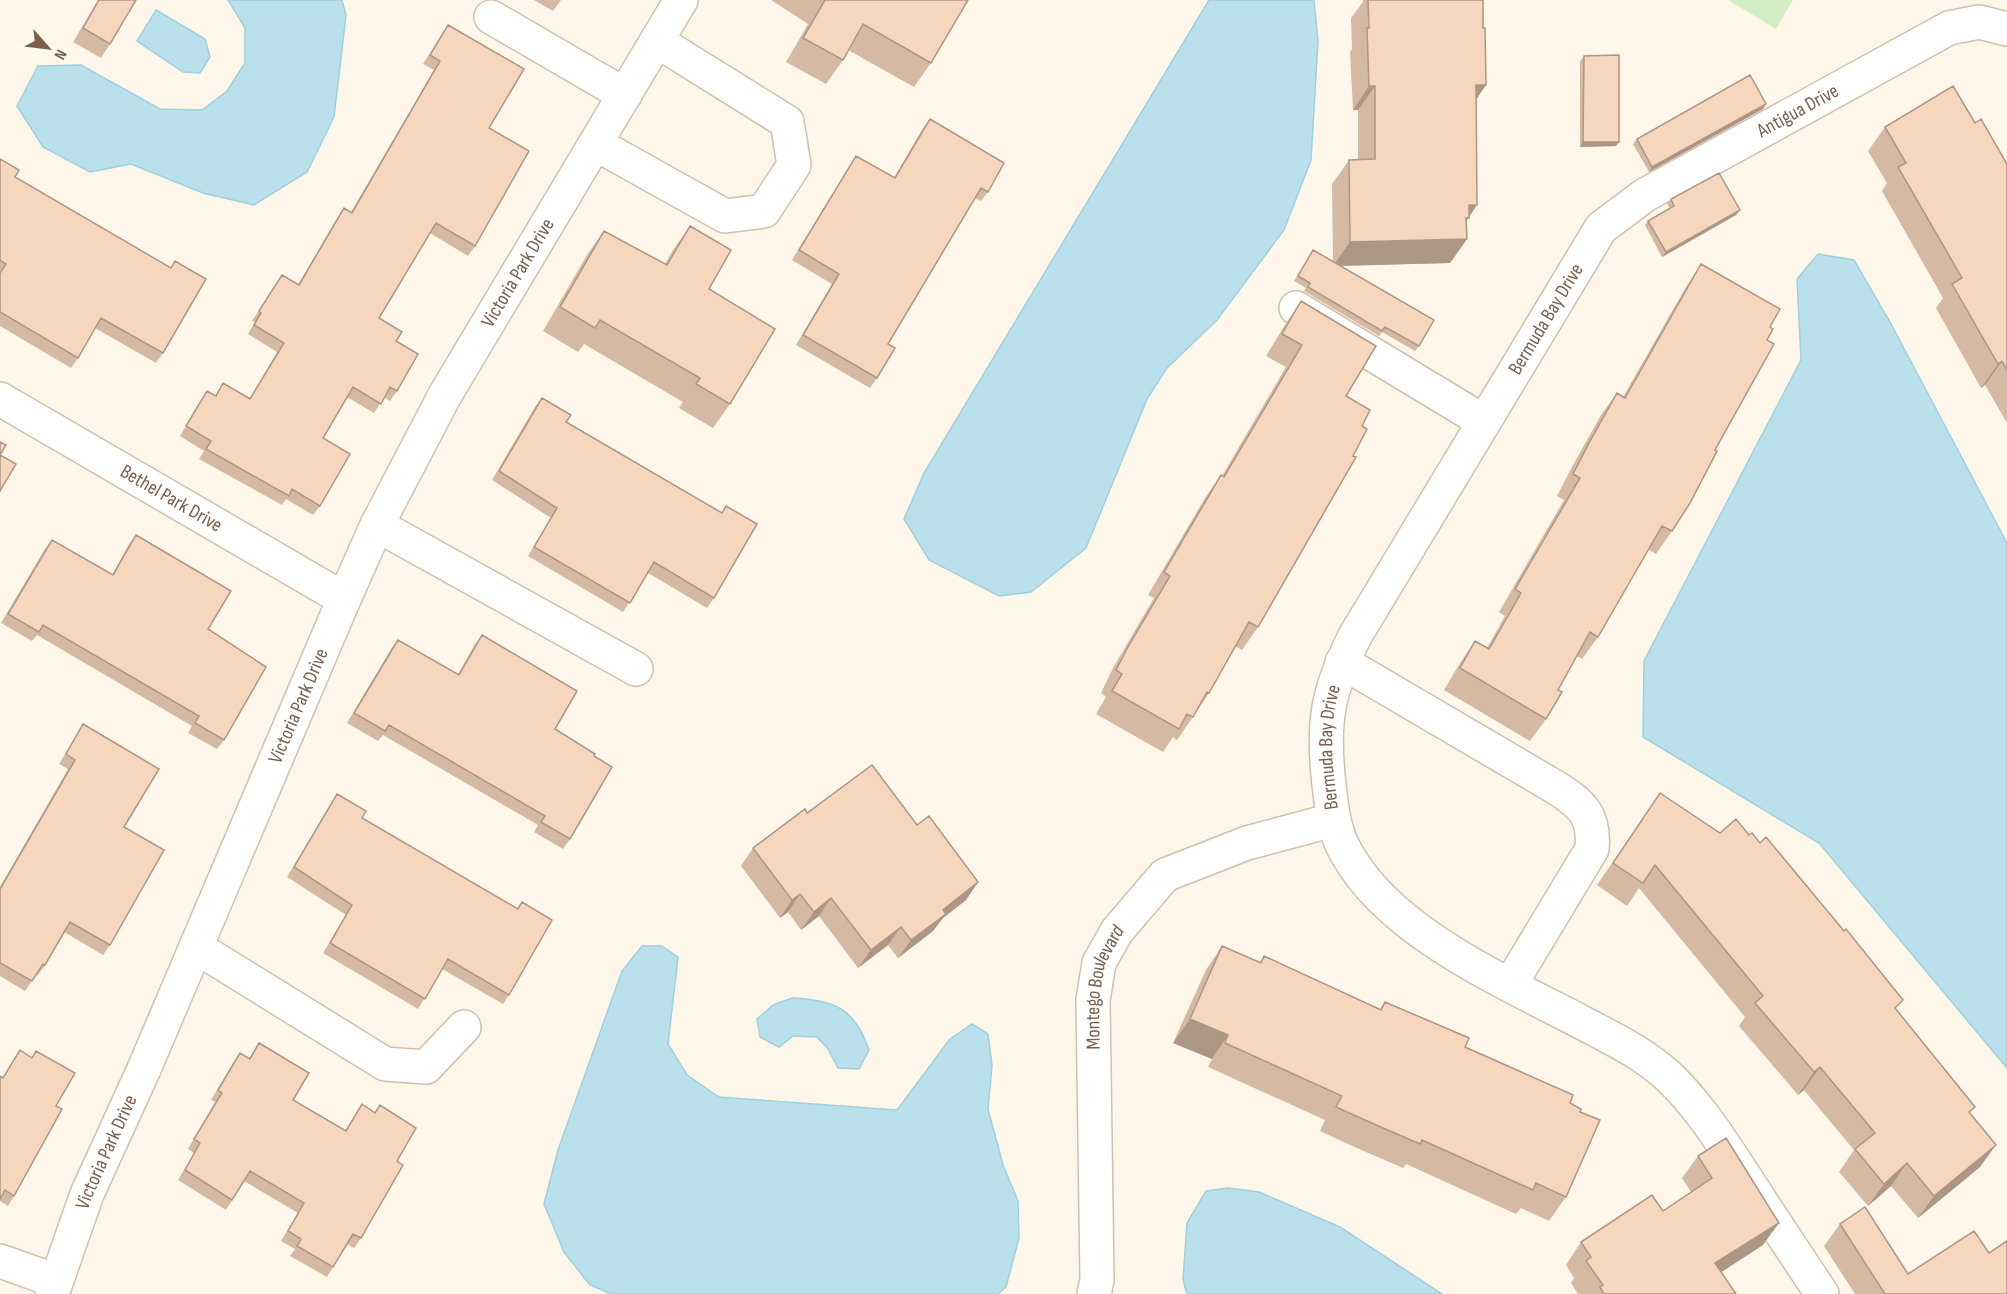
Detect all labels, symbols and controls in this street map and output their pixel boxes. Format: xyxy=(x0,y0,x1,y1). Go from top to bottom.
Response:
north arrow xyxy=(18,18,78,78)
text: N xyxy=(50,46,70,63)
street label: Antigua Drive xyxy=(1752,79,1843,144)
street label: Victoria Park Drive xyxy=(476,214,560,332)
street label: Bermuda Bay Drive xyxy=(1503,259,1589,379)
street label: Bethel Park Drive xyxy=(116,460,226,538)
street label: Victoria Park Drive xyxy=(263,645,334,767)
street label: Bermuda Bay Drive xyxy=(1314,682,1346,811)
street label: Montego Boulevard xyxy=(1081,920,1129,1050)
street label: Victoria Park Drive xyxy=(71,1091,142,1212)

